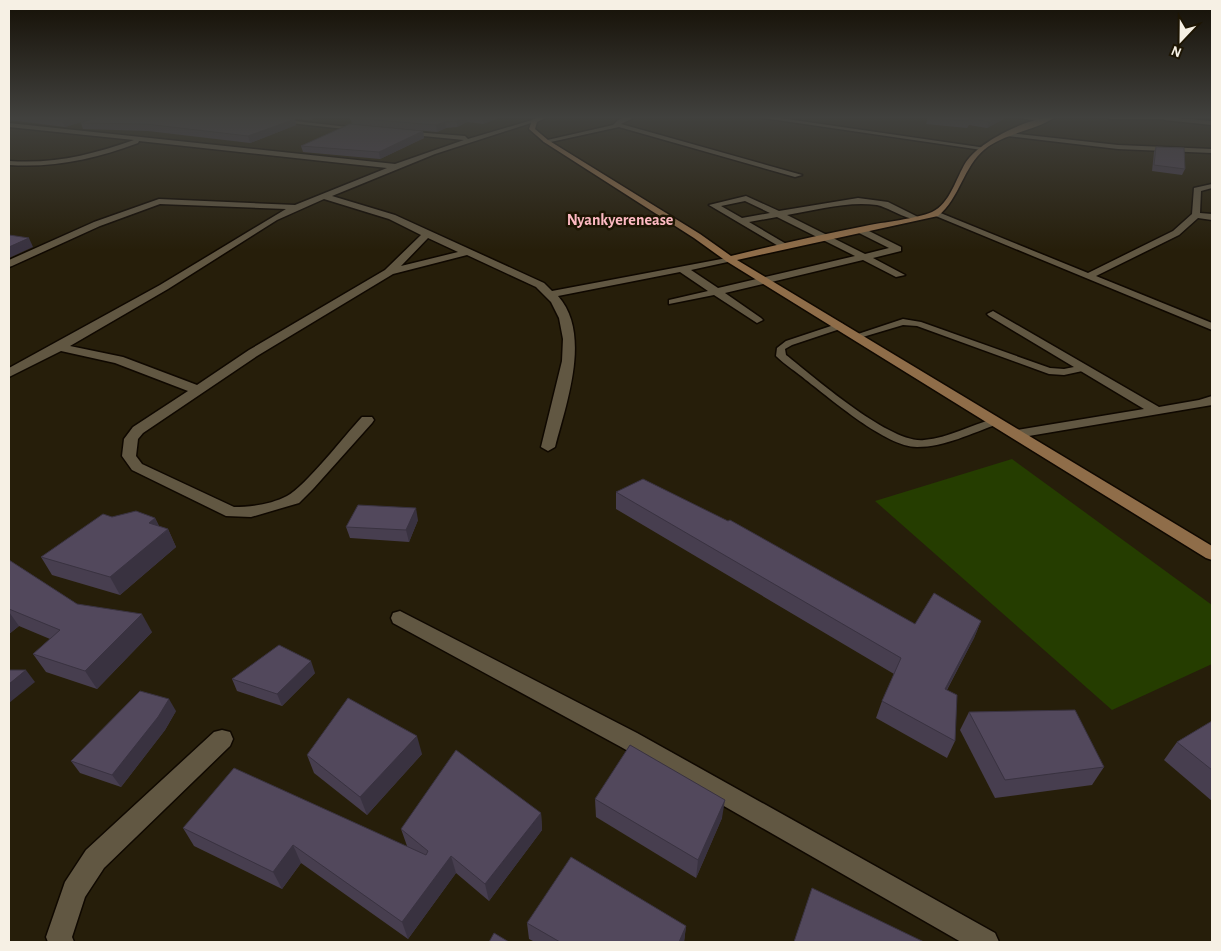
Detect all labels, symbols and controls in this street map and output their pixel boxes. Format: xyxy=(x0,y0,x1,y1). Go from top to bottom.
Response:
north arrow xyxy=(1156,15,1206,65)
text: N xyxy=(1169,43,1184,59)
district label: Nyankyerenease xyxy=(567,212,674,229)

